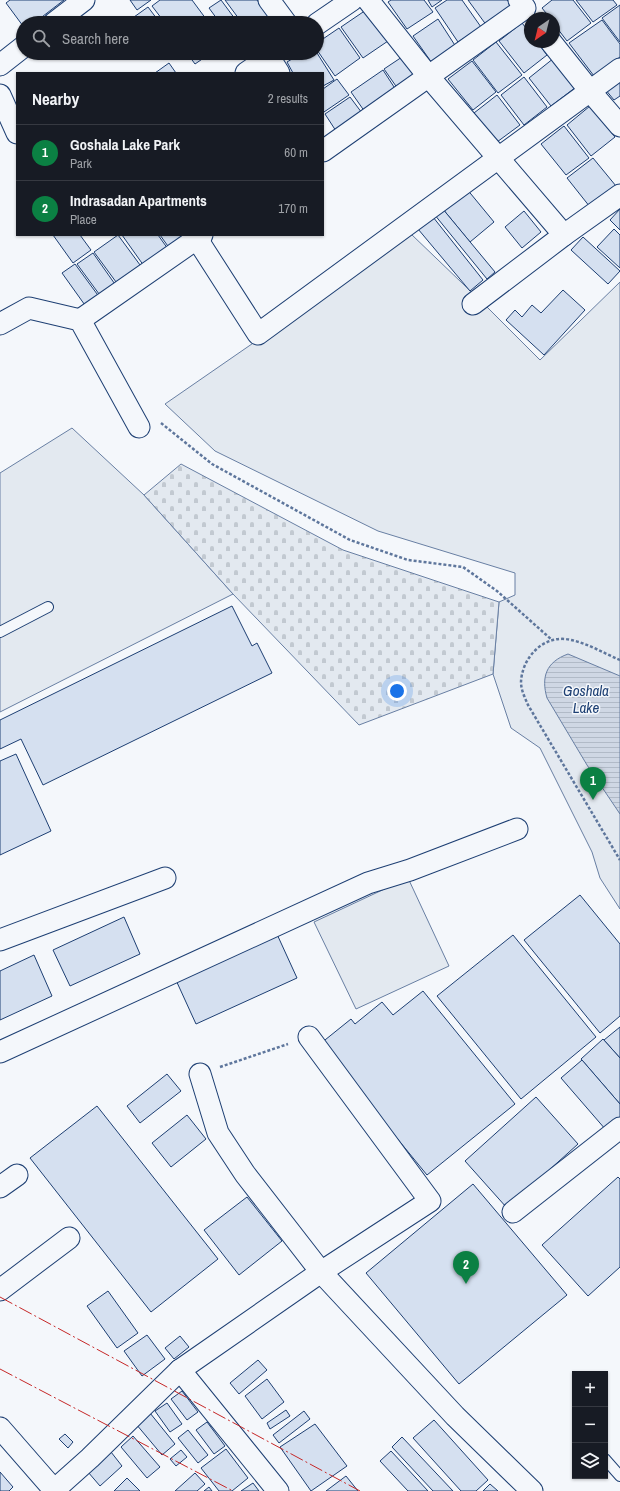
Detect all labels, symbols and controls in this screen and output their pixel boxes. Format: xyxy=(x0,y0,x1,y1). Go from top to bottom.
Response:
north arrow xyxy=(524,12,560,48)
search box xyxy=(16,16,324,60)
icon: search xyxy=(30,27,52,49)
text: Search here xyxy=(62,28,129,49)
text: Nearby xyxy=(32,87,79,110)
text: 2 results xyxy=(268,90,308,107)
text: Goshala Lake Park xyxy=(70,134,180,155)
text: 1 xyxy=(42,144,48,161)
text: 60 m xyxy=(284,144,308,161)
text: Park xyxy=(70,155,92,172)
text: Indrasadan Apartments xyxy=(70,190,207,211)
text: 2 xyxy=(42,200,48,217)
text: 170 m xyxy=(278,200,308,217)
text: Place xyxy=(70,211,97,228)
water label: Goshala Lake xyxy=(563,680,609,718)
your location xyxy=(387,681,407,701)
pin: 1 xyxy=(580,767,606,800)
pin: 2 xyxy=(453,1251,479,1284)
map controls xyxy=(572,1371,608,1479)
button: + xyxy=(572,1371,608,1407)
button: − xyxy=(572,1407,608,1443)
button: layers xyxy=(572,1443,608,1479)

